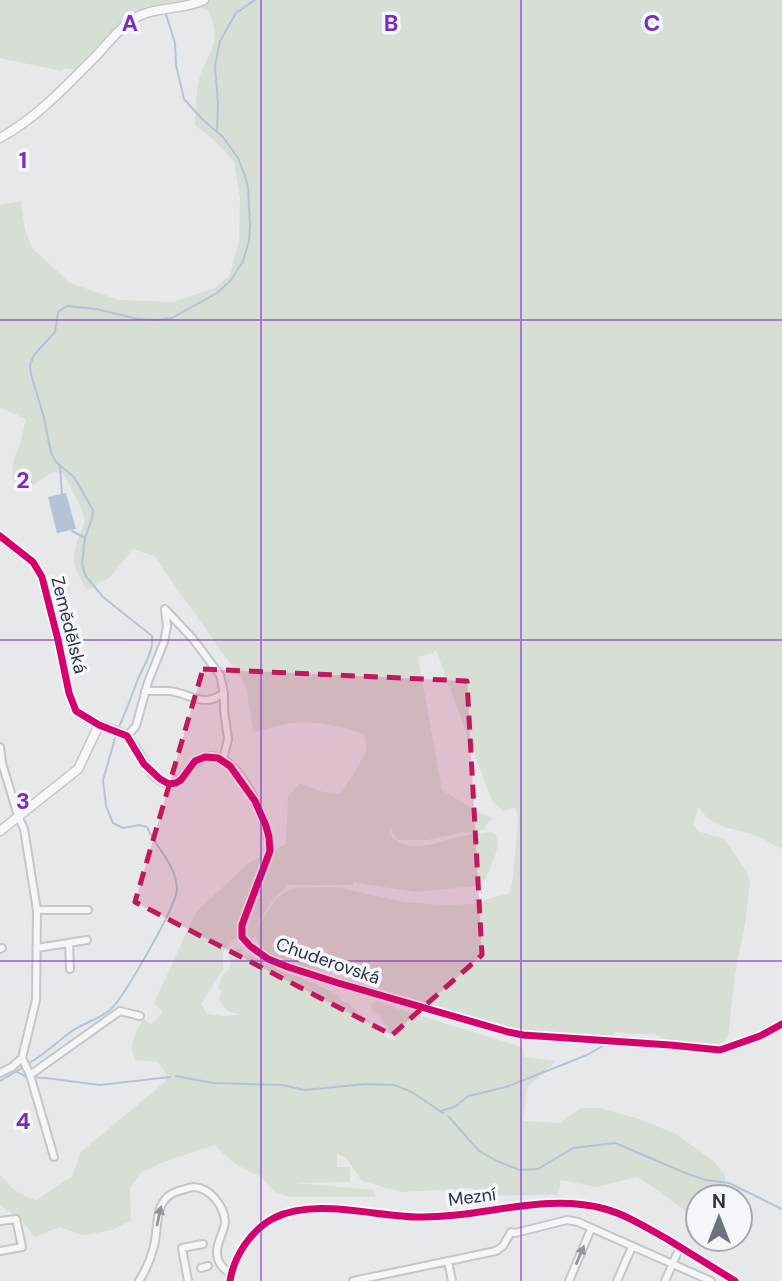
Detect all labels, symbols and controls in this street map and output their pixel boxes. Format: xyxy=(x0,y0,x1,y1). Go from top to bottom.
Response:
text: A xyxy=(122,8,138,38)
text: B xyxy=(384,8,398,38)
text: C xyxy=(644,8,660,38)
text: 1 xyxy=(19,145,27,175)
text: 2 xyxy=(16,465,30,495)
street label: Zemědělská xyxy=(45,574,93,676)
text: 3 xyxy=(16,786,30,816)
street label: Chuderovská xyxy=(273,932,383,990)
text: 4 xyxy=(16,1106,31,1136)
street label: Mezní xyxy=(447,1182,497,1212)
north arrow xyxy=(684,1183,754,1253)
text: N xyxy=(712,1189,726,1214)
one-way arrow xyxy=(153,1205,164,1227)
one-way arrow xyxy=(574,1245,586,1265)

